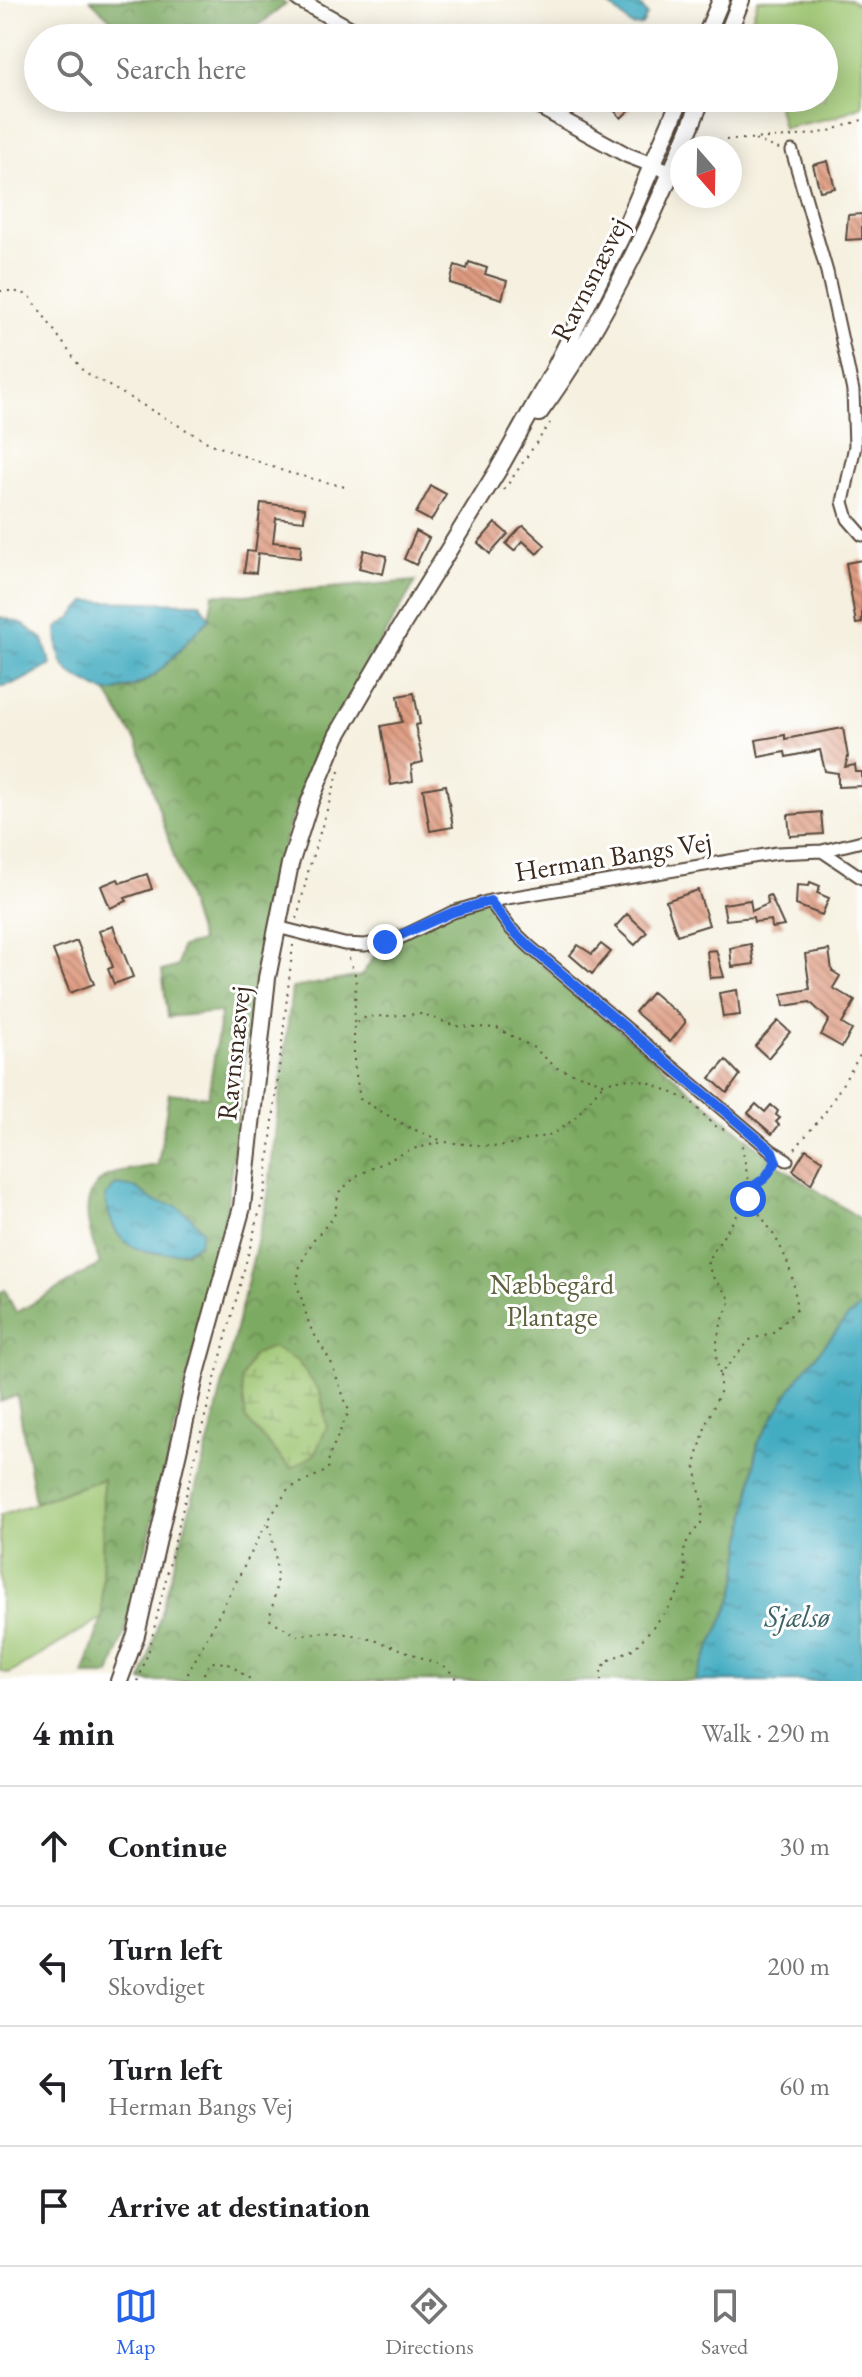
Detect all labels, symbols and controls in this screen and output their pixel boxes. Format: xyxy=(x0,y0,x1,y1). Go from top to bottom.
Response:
search box xyxy=(24,24,838,112)
icon: search xyxy=(52,46,96,90)
text: Search here xyxy=(116,49,246,88)
north arrow xyxy=(670,136,742,208)
street label: Ravnsnæsvej xyxy=(542,211,636,347)
street label: Herman Bangs Vej xyxy=(512,823,714,889)
route end xyxy=(367,924,403,960)
street label: Ravnsnæsvej xyxy=(208,984,258,1122)
route start xyxy=(730,1181,766,1217)
park label: Næbbegård Plantage xyxy=(490,1266,615,1334)
water label: Sjælsø xyxy=(764,1597,831,1636)
text: 4 min xyxy=(32,1711,115,1755)
text: Walk · 290 m xyxy=(702,1716,830,1750)
icon: ahead xyxy=(32,1824,76,1868)
text: Continue xyxy=(108,1827,227,1866)
text: 30 m xyxy=(780,1829,830,1863)
text: Turn left xyxy=(108,1930,222,1969)
icon: left xyxy=(32,1944,76,1988)
text: 200 m xyxy=(767,1949,830,1983)
text: Skovdiget xyxy=(108,1969,205,2003)
text: Turn left xyxy=(108,2050,222,2089)
icon: left xyxy=(32,2064,76,2108)
text: 60 m xyxy=(780,2069,830,2103)
text: Herman Bangs Vej xyxy=(108,2089,293,2123)
icon: arrive xyxy=(32,2184,76,2228)
text: Arrive at destination xyxy=(108,2187,370,2226)
tab: Map xyxy=(114,2284,158,2361)
tab: Directions xyxy=(385,2284,474,2361)
tab: Saved xyxy=(701,2284,748,2361)

